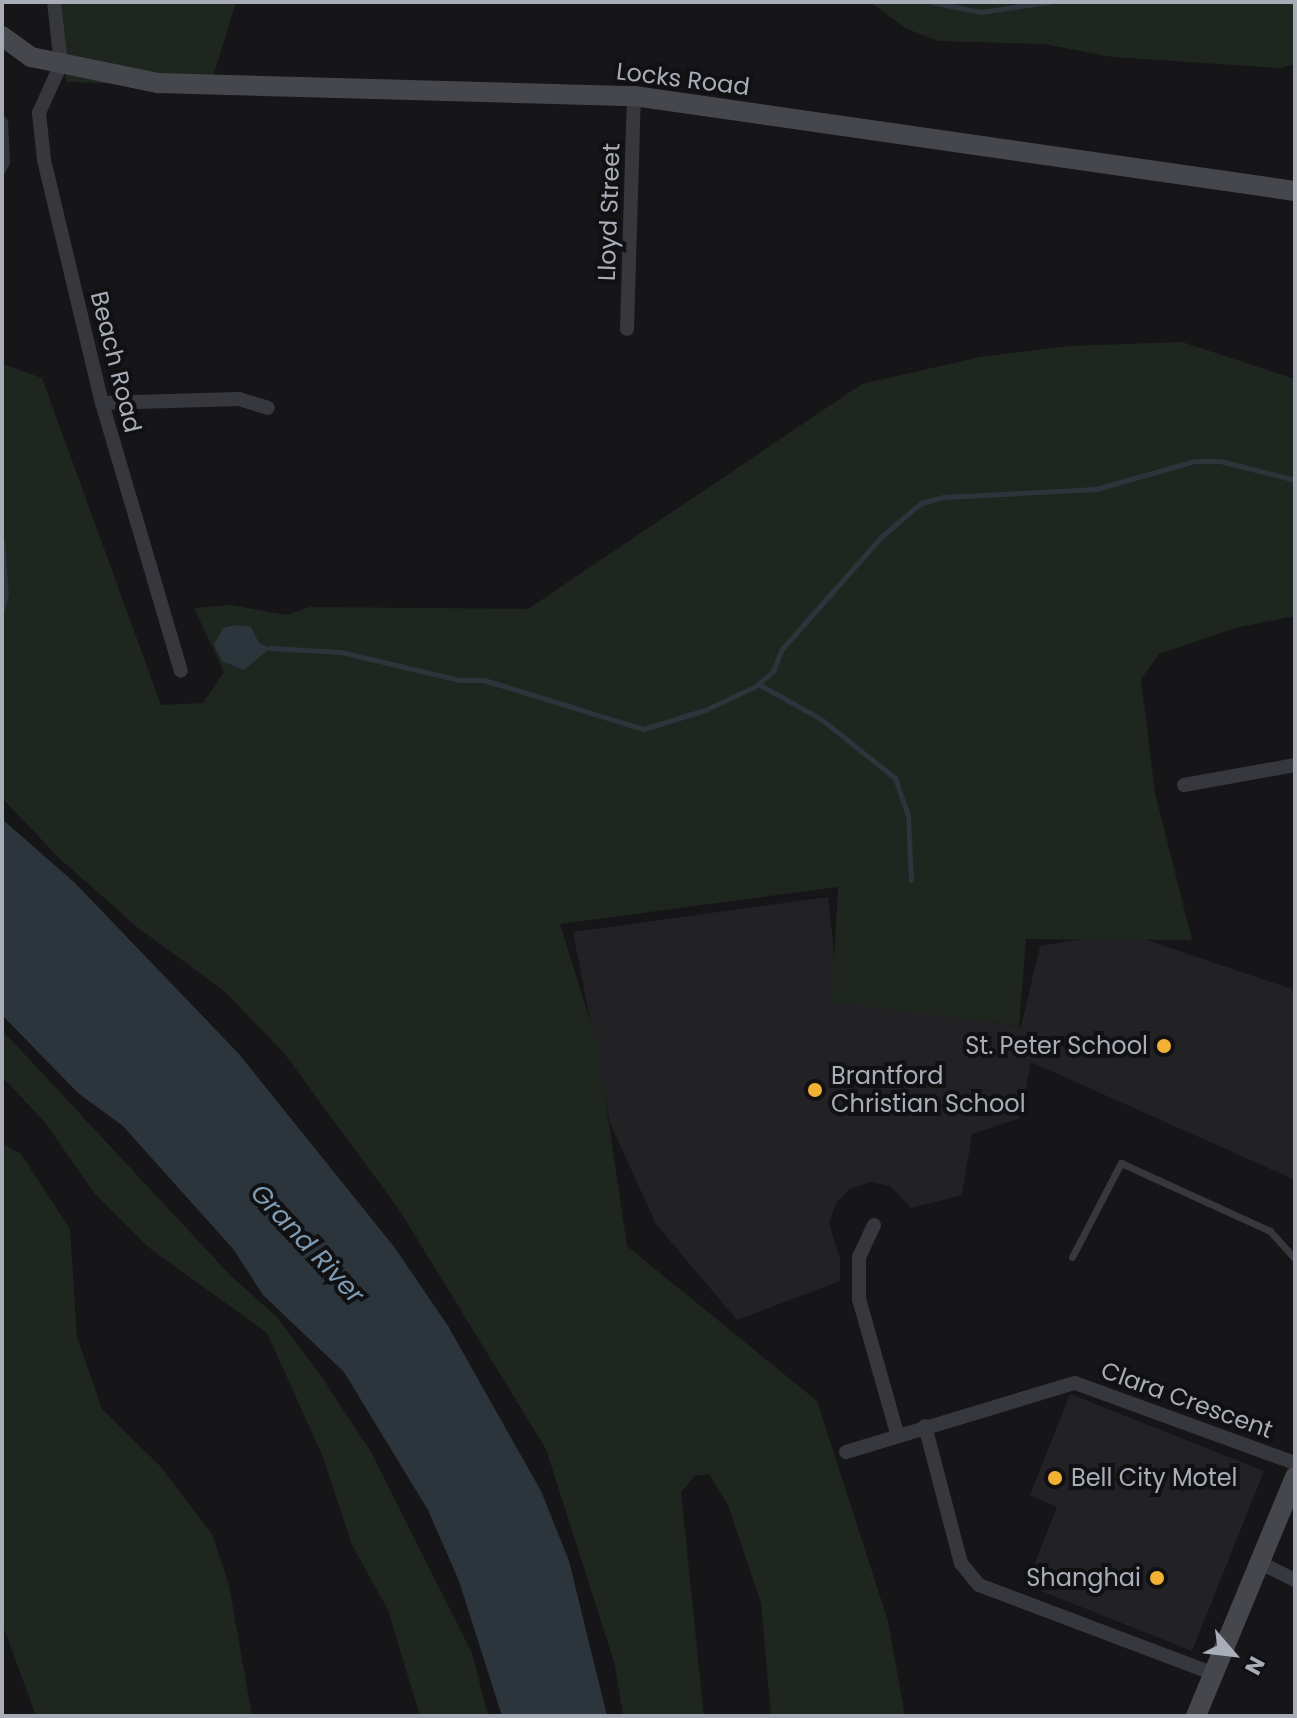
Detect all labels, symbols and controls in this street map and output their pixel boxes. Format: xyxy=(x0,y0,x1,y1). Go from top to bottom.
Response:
street label: Locks Road xyxy=(615,57,751,101)
street label: Lloyd Street xyxy=(592,143,626,281)
street label: Beach Road xyxy=(85,288,147,436)
place label: St. Peter School xyxy=(965,1032,1148,1060)
marker: St. Peter School xyxy=(1155,1037,1173,1055)
place label: Brantford Christian School xyxy=(831,1062,1026,1118)
marker: Brantford Christian School xyxy=(806,1081,824,1099)
water label: Grand River xyxy=(244,1178,370,1310)
street label: Clara Crescent xyxy=(1097,1356,1277,1444)
place label: Bell City Motel xyxy=(1071,1464,1237,1492)
marker: Bell City Motel xyxy=(1046,1469,1064,1487)
place label: Shanghai xyxy=(1026,1564,1141,1592)
marker: Shanghai xyxy=(1148,1569,1166,1587)
north arrow xyxy=(1193,1614,1273,1694)
text: N xyxy=(1237,1651,1272,1680)

